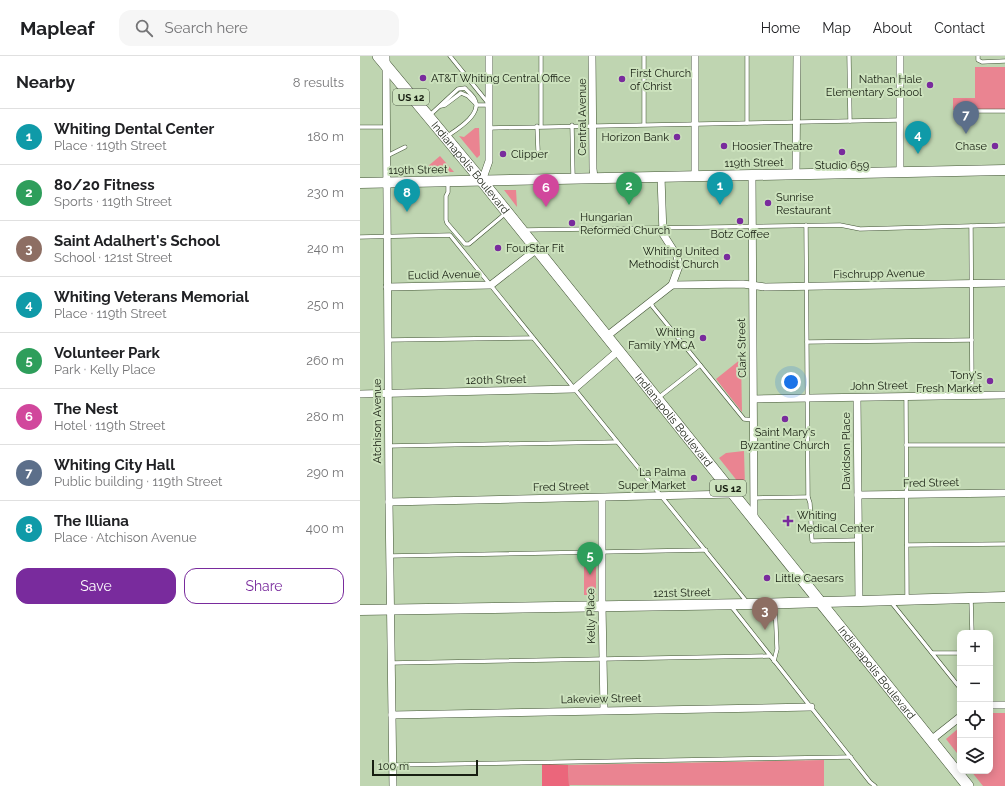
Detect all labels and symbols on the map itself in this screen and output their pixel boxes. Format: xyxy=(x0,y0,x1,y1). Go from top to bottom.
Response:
place label: First Church of Christ xyxy=(630,67,691,93)
place label: AT&T Whiting Central Office xyxy=(431,72,571,85)
marker: AT&T Whiting Central Office xyxy=(418,73,428,83)
place label: Nathan Hale Elementary School xyxy=(826,73,923,99)
marker: First Church of Christ xyxy=(617,74,627,84)
street label: Central Avenue xyxy=(576,78,589,156)
marker: Nathan Hale Elementary School xyxy=(925,80,935,90)
road number: US 12 xyxy=(393,89,429,105)
pin: 7 xyxy=(953,101,979,134)
street label: Indianapolis Boulevard xyxy=(429,119,512,217)
pin: 4 xyxy=(905,121,931,154)
place label: Horizon Bank xyxy=(602,131,669,144)
marker: Horizon Bank xyxy=(672,132,682,142)
place label: Hoosier Theatre xyxy=(732,140,813,153)
place label: Chase xyxy=(955,140,988,153)
marker: Hoosier Theatre xyxy=(719,141,729,151)
marker: Chase xyxy=(990,141,1000,151)
marker: Studio 659 xyxy=(837,147,847,157)
place label: Clipper xyxy=(511,148,548,161)
marker: Clipper xyxy=(498,149,508,159)
street label: 119th Street xyxy=(724,156,784,170)
place label: Studio 659 xyxy=(815,159,869,172)
street label: 119th Street xyxy=(388,163,448,177)
pin: 2 xyxy=(616,172,642,205)
pin: 1 xyxy=(707,172,733,205)
pin: 6 xyxy=(533,174,559,207)
pin: 8 xyxy=(394,179,420,212)
place label: Sunrise Restaurant xyxy=(776,191,831,217)
marker: Sunrise Restaurant xyxy=(763,198,773,208)
place label: Hungarian Reformed Church xyxy=(580,211,670,237)
marker: Botz Coffee xyxy=(735,216,745,226)
marker: Hungarian Reformed Church xyxy=(567,218,577,228)
place label: Botz Coffee xyxy=(711,228,770,241)
place label: FourStar Fit xyxy=(506,242,565,255)
marker: FourStar Fit xyxy=(493,243,503,253)
place label: Whiting United Methodist Church xyxy=(629,245,719,271)
marker: Whiting United Methodist Church xyxy=(722,252,732,262)
street label: Fischrupp Avenue xyxy=(833,267,925,281)
street label: Euclid Avenue xyxy=(408,268,481,282)
street label: Clark Street xyxy=(735,318,749,378)
place label: Whiting Family YMCA xyxy=(628,326,696,352)
marker: Whiting Family YMCA xyxy=(698,333,708,343)
place label: Tony's Fresh Market xyxy=(916,369,982,395)
street label: Indianapolis Boulevard xyxy=(633,371,715,469)
your location xyxy=(781,372,801,392)
street label: 120th Street xyxy=(466,373,527,387)
marker: Tony's Fresh Market xyxy=(985,376,995,386)
street label: Atchison Avenue xyxy=(371,378,384,463)
street label: John Street xyxy=(850,379,908,393)
street label: Davidson Place xyxy=(840,411,853,490)
marker: Saint Mary's Byzantine Church xyxy=(780,414,790,424)
place label: Saint Mary's Byzantine Church xyxy=(740,426,830,452)
place label: La Palma Super Market xyxy=(618,466,686,492)
marker: La Palma Super Market xyxy=(689,473,699,483)
street label: Fred Street xyxy=(903,476,960,490)
street label: Fred Street xyxy=(533,480,590,494)
road number: US 12 xyxy=(710,480,746,496)
place label: Whiting Medical Center xyxy=(797,509,874,535)
marker: Whiting Medical Center xyxy=(782,515,794,527)
pin: 5 xyxy=(577,542,603,575)
place label: Little Caesars xyxy=(775,572,844,585)
marker: Little Caesars xyxy=(762,573,772,583)
street label: 121st Street xyxy=(653,586,711,600)
street label: Kelly Place xyxy=(584,587,598,644)
pin: 3 xyxy=(752,597,778,630)
street label: Indianapolis Boulevard xyxy=(835,623,918,722)
street label: Lakeview Street xyxy=(561,692,642,706)
scale bar xyxy=(372,758,478,777)

